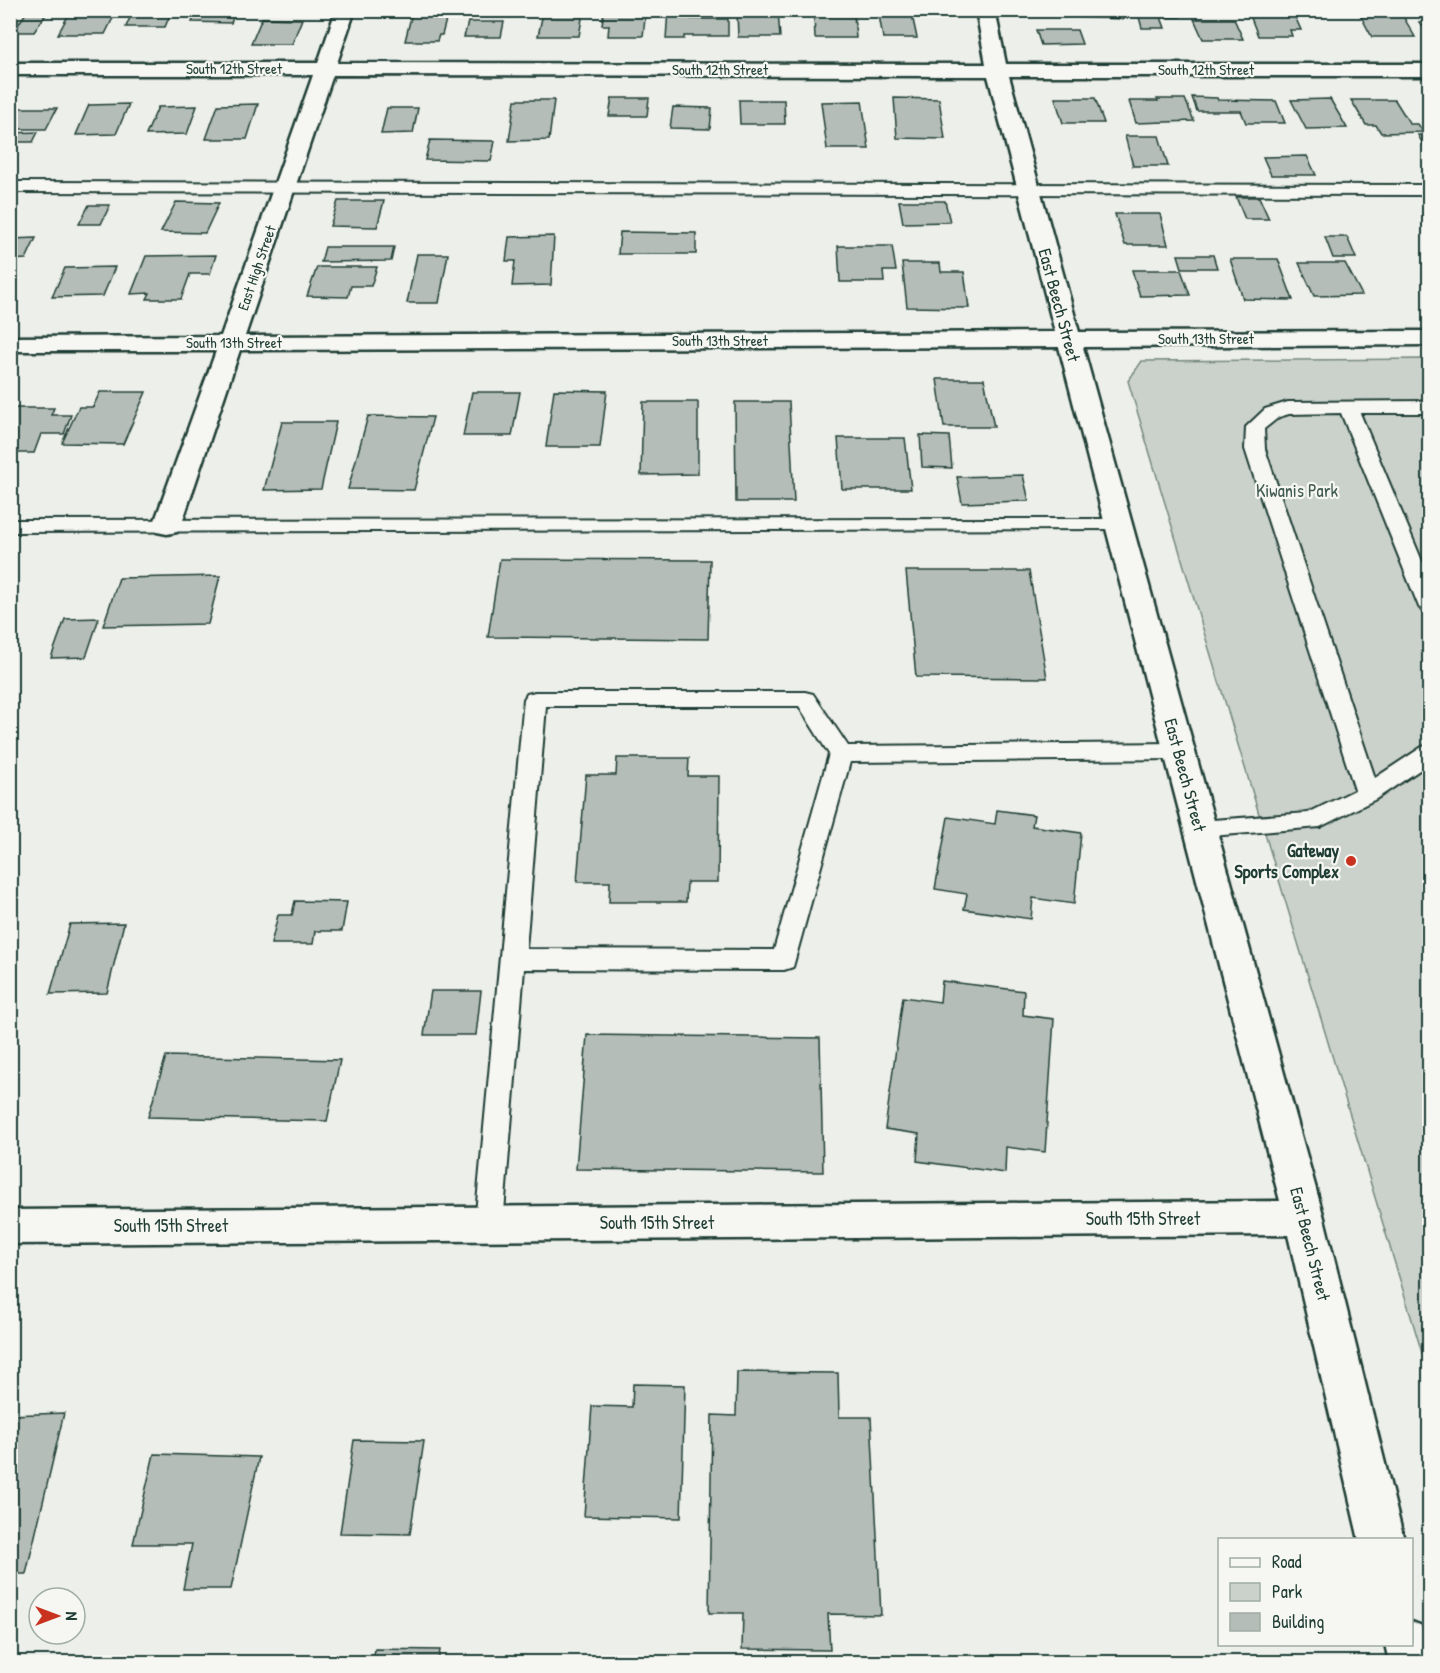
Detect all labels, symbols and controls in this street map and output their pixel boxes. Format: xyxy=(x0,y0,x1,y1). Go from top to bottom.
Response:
street label: South 12th Street xyxy=(186,58,283,79)
street label: South 12th Street xyxy=(672,59,769,80)
street label: South 12th Street xyxy=(1158,59,1255,80)
street label: East High Street xyxy=(232,222,281,313)
street label: East Beech Street xyxy=(1032,245,1087,365)
street label: South 13th Street xyxy=(1158,328,1255,349)
street label: South 13th Street xyxy=(672,330,769,351)
street label: South 13th Street xyxy=(186,332,283,353)
park label: Kiwanis Park xyxy=(1256,478,1339,503)
street label: East Beech Street xyxy=(1158,715,1213,835)
place label: Gateway Sports Complex xyxy=(1235,838,1339,885)
marker: Gateway Sports Complex xyxy=(1344,854,1358,868)
street label: East Beech Street xyxy=(1284,1184,1337,1304)
street label: South 15th Street xyxy=(1086,1206,1201,1231)
street label: South 15th Street xyxy=(600,1210,715,1235)
street label: South 15th Street xyxy=(114,1213,229,1238)
legend xyxy=(1218,1538,1413,1646)
text: Road xyxy=(1272,1549,1302,1574)
text: Park xyxy=(1272,1579,1303,1604)
north arrow xyxy=(27,1586,87,1646)
text: Building xyxy=(1272,1609,1324,1634)
text: N xyxy=(61,1612,83,1621)

